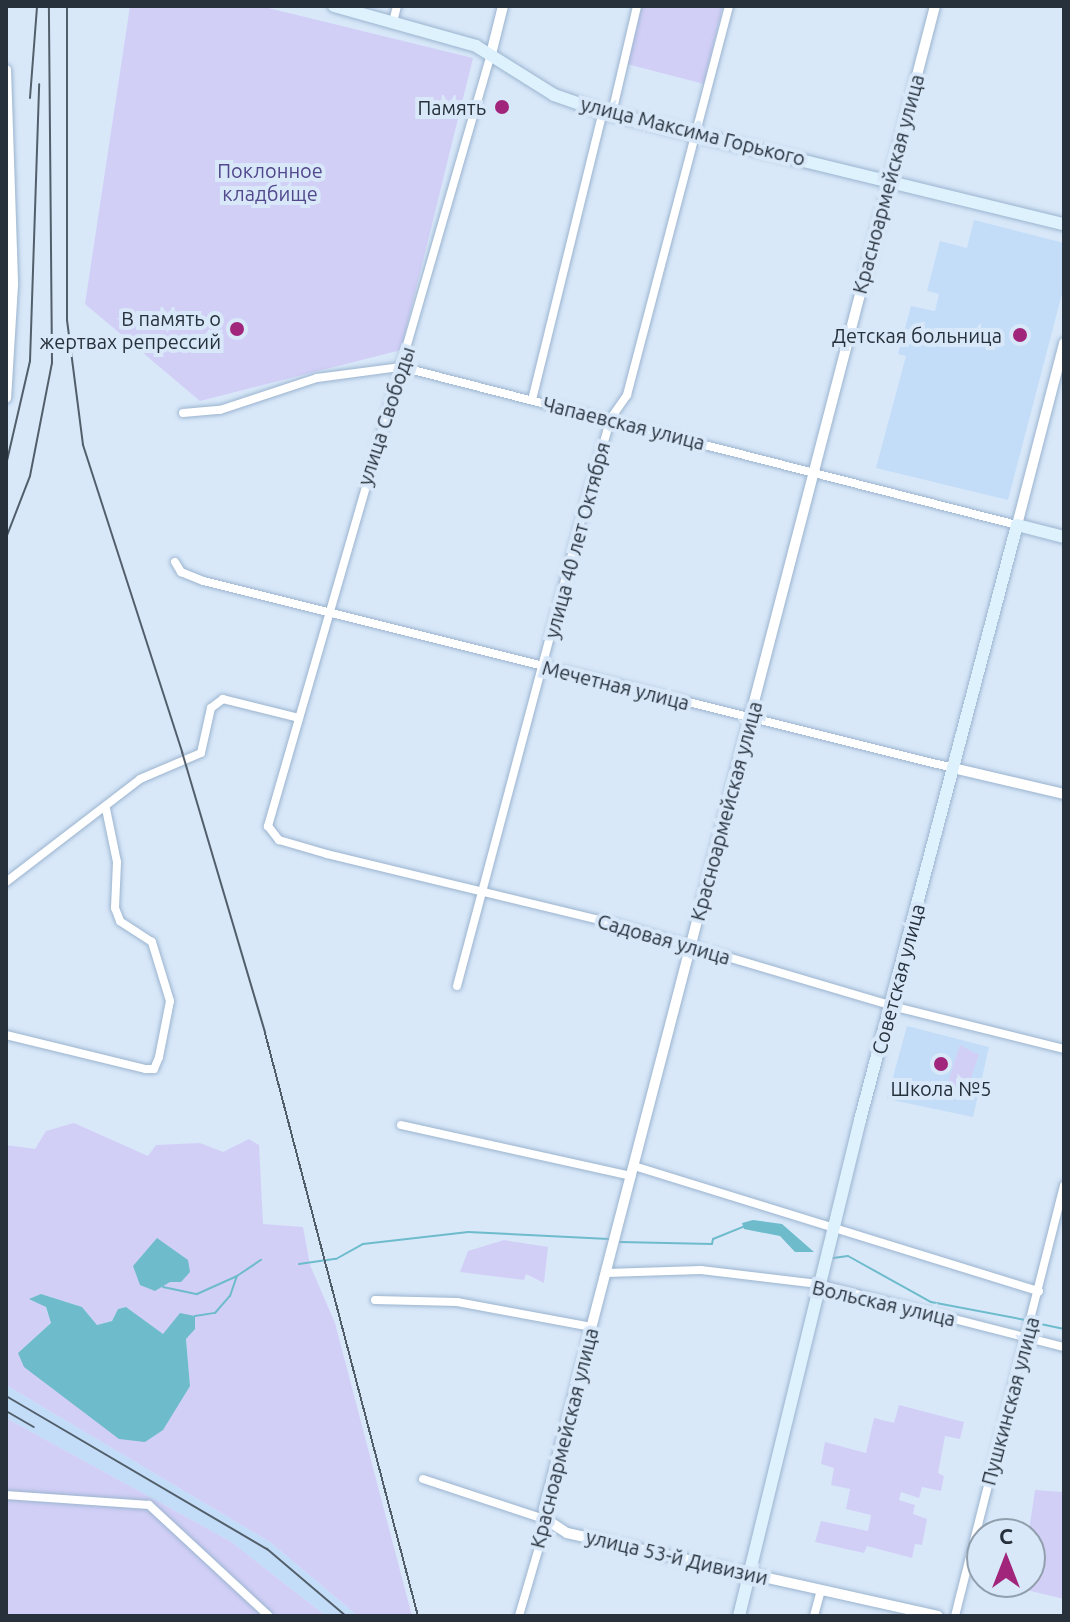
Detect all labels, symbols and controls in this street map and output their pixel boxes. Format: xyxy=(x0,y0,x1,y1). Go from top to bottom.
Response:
street label: Красноармейская улица xyxy=(847,72,929,296)
street label: улица Максима Горького xyxy=(578,91,808,171)
place label: Память xyxy=(417,95,486,119)
marker: Память xyxy=(493,98,511,116)
park label: Поклонное кладбище xyxy=(217,158,323,205)
place label: В память о жертвах репрессий xyxy=(40,306,221,353)
marker: В память о жертвах репрессий xyxy=(228,320,246,338)
place label: Детская больница xyxy=(832,323,1002,347)
marker: Детская больница xyxy=(1009,324,1031,346)
street label: улица Свободы xyxy=(352,344,420,488)
street label: Чапаевская улица xyxy=(540,391,708,455)
street label: улица 40 лет Октября xyxy=(539,439,615,641)
street label: Мечетная улица xyxy=(540,655,692,715)
street label: Красноармейская улица xyxy=(685,699,767,923)
street label: Советская улица xyxy=(866,901,930,1057)
street label: Садовая улица xyxy=(595,909,733,969)
marker: Школа №5 xyxy=(932,1055,950,1073)
place label: Школа №5 xyxy=(891,1076,991,1100)
street label: Вольская улица xyxy=(810,1275,958,1331)
street label: Пушкинская улица xyxy=(976,1314,1044,1488)
street label: Красноармейская улица xyxy=(525,1325,603,1551)
north arrow xyxy=(966,1518,1046,1598)
text: С xyxy=(999,1523,1013,1548)
street label: улица 53-й Дивизии xyxy=(584,1524,770,1590)

